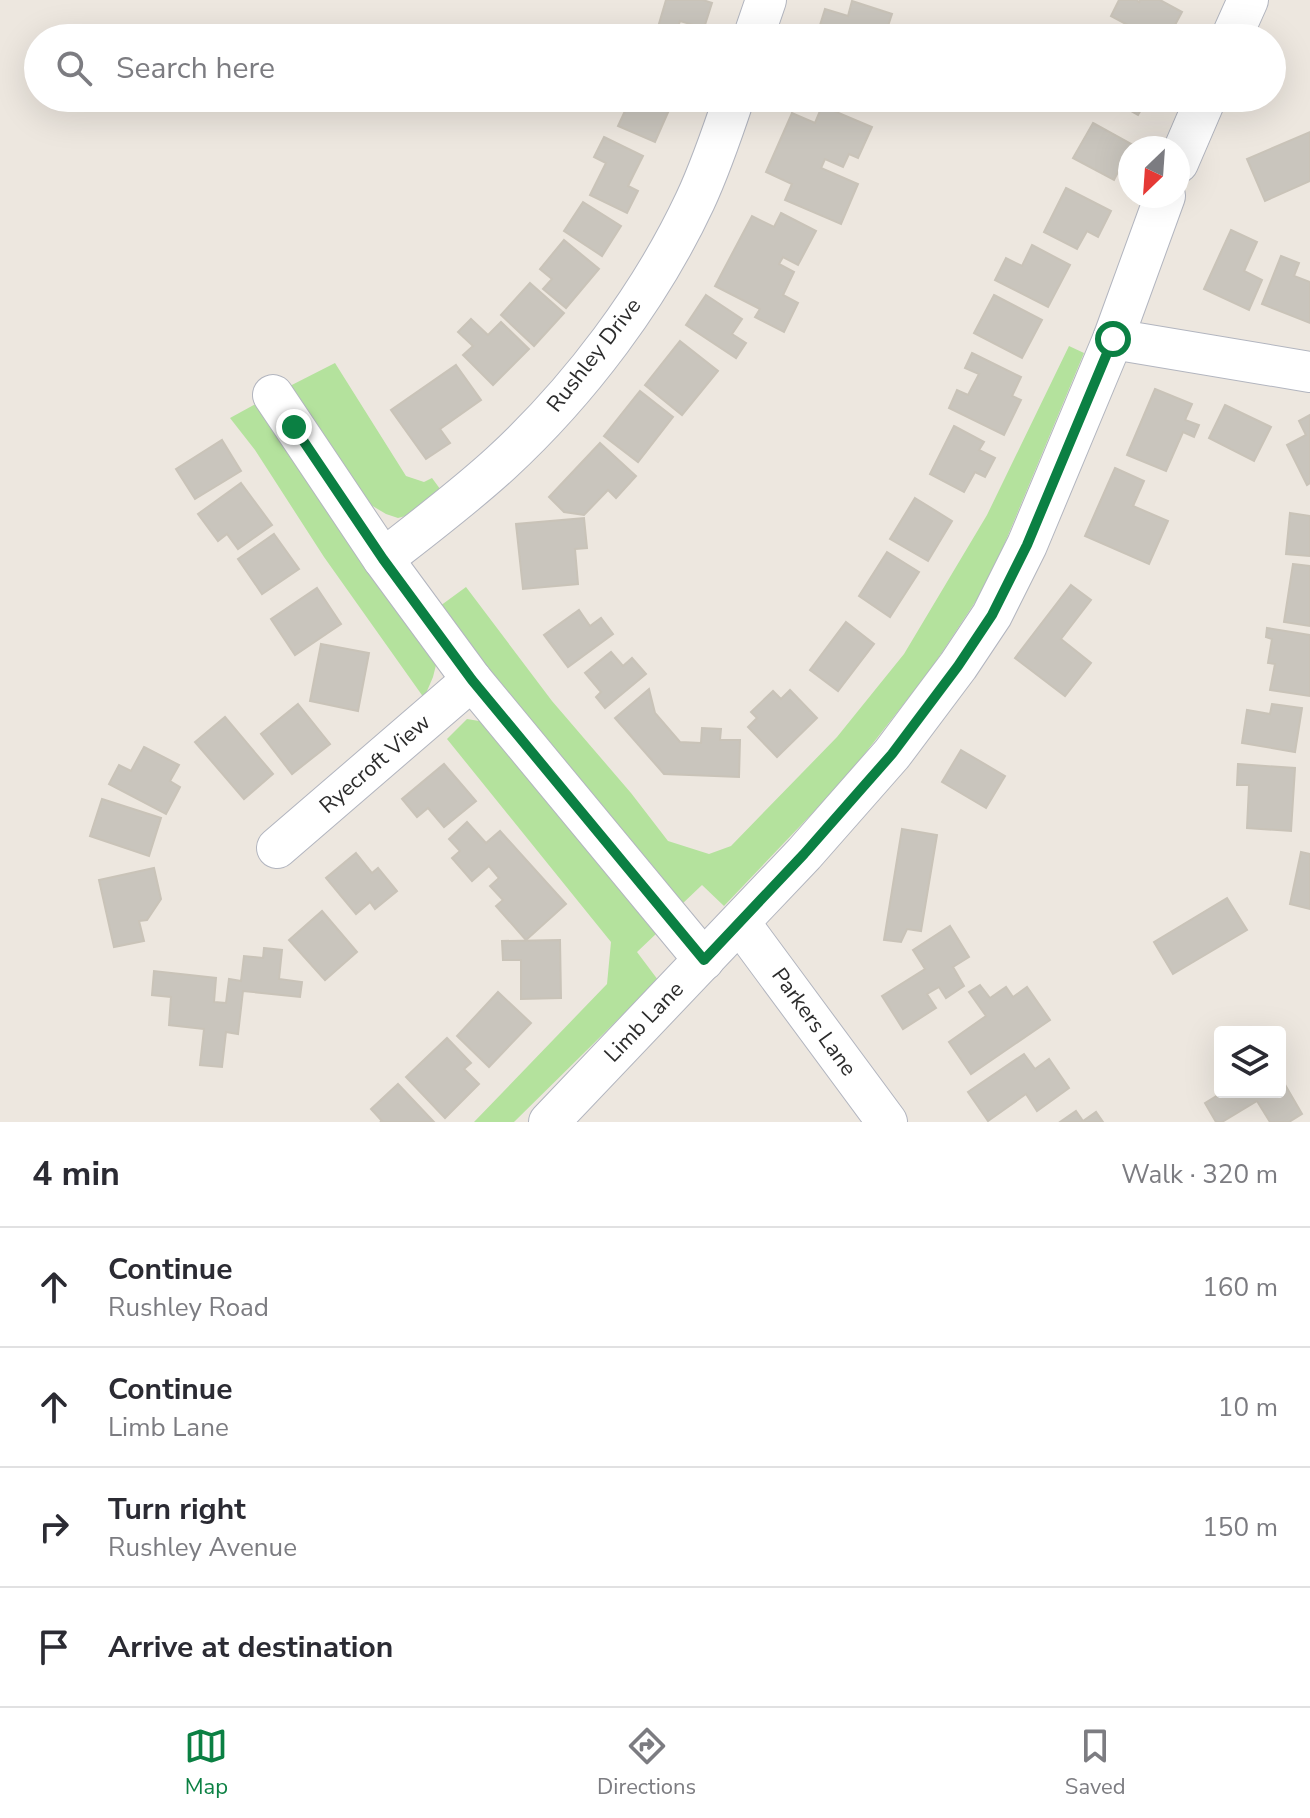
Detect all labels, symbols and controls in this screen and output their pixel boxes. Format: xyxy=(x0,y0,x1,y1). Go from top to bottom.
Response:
search box xyxy=(24,24,1286,112)
icon: search xyxy=(52,46,96,90)
text: Search here xyxy=(116,48,275,89)
north arrow xyxy=(1118,136,1190,208)
street label: Rushley Drive xyxy=(540,292,648,418)
route start xyxy=(1095,321,1131,357)
route end xyxy=(276,409,312,445)
street label: Ryecroft View xyxy=(313,707,437,821)
street label: Parkers Lane xyxy=(764,962,864,1082)
street label: Limb Lane xyxy=(598,975,690,1069)
map controls xyxy=(1214,1026,1286,1098)
button: layers xyxy=(1214,1026,1286,1098)
text: 4 min xyxy=(32,1151,120,1197)
text: Walk · 320 m xyxy=(1121,1157,1278,1192)
text: Continue xyxy=(108,1249,233,1290)
icon: ahead xyxy=(32,1265,76,1309)
text: 160 m xyxy=(1202,1270,1278,1305)
text: Rushley Road xyxy=(108,1290,269,1325)
text: Continue xyxy=(108,1369,233,1410)
icon: ahead xyxy=(32,1385,76,1429)
text: 10 m xyxy=(1218,1390,1278,1425)
text: Limb Lane xyxy=(108,1410,229,1445)
text: Turn right xyxy=(108,1489,246,1530)
icon: right xyxy=(32,1505,76,1549)
text: 150 m xyxy=(1202,1510,1278,1545)
text: Rushley Avenue xyxy=(108,1530,297,1565)
icon: arrive xyxy=(32,1625,76,1669)
text: Arrive at destination xyxy=(108,1627,393,1668)
tab: Map xyxy=(184,1724,228,1802)
tab: Directions xyxy=(597,1724,696,1802)
tab: Saved xyxy=(1065,1724,1126,1802)

